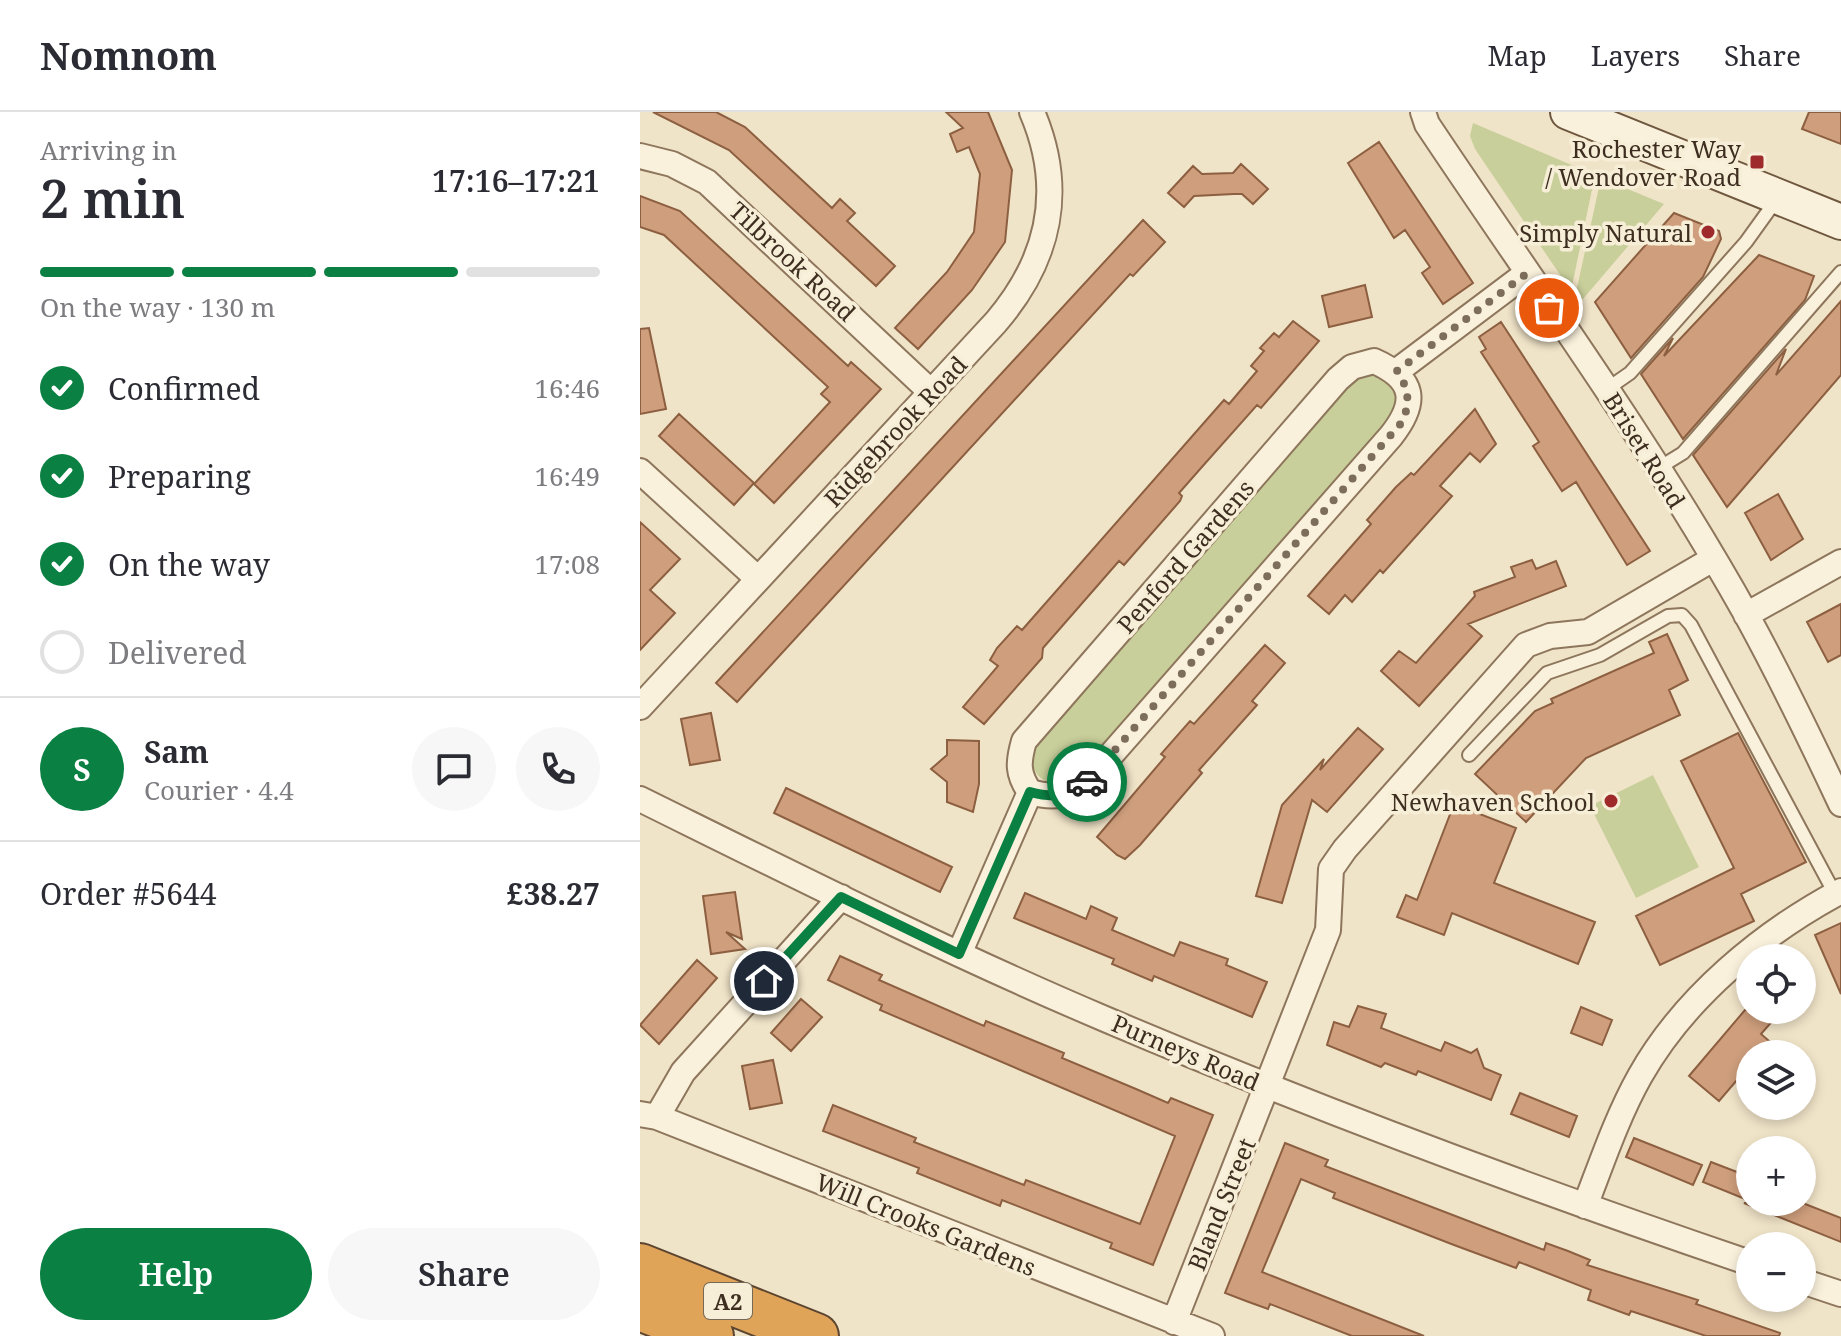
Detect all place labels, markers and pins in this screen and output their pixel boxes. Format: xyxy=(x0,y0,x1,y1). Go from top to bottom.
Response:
place label: Rochester Way / Wendover Road xyxy=(1545,132,1741,193)
marker: Rochester Way / Wendover Road xyxy=(1748,153,1766,171)
place label: Simply Natural xyxy=(1519,216,1693,249)
marker: Simply Natural xyxy=(1699,223,1717,241)
pin xyxy=(1515,274,1583,342)
place label: Newhaven School xyxy=(1391,785,1596,818)
marker: Newhaven School xyxy=(1602,792,1620,810)
pin xyxy=(730,947,798,1015)

